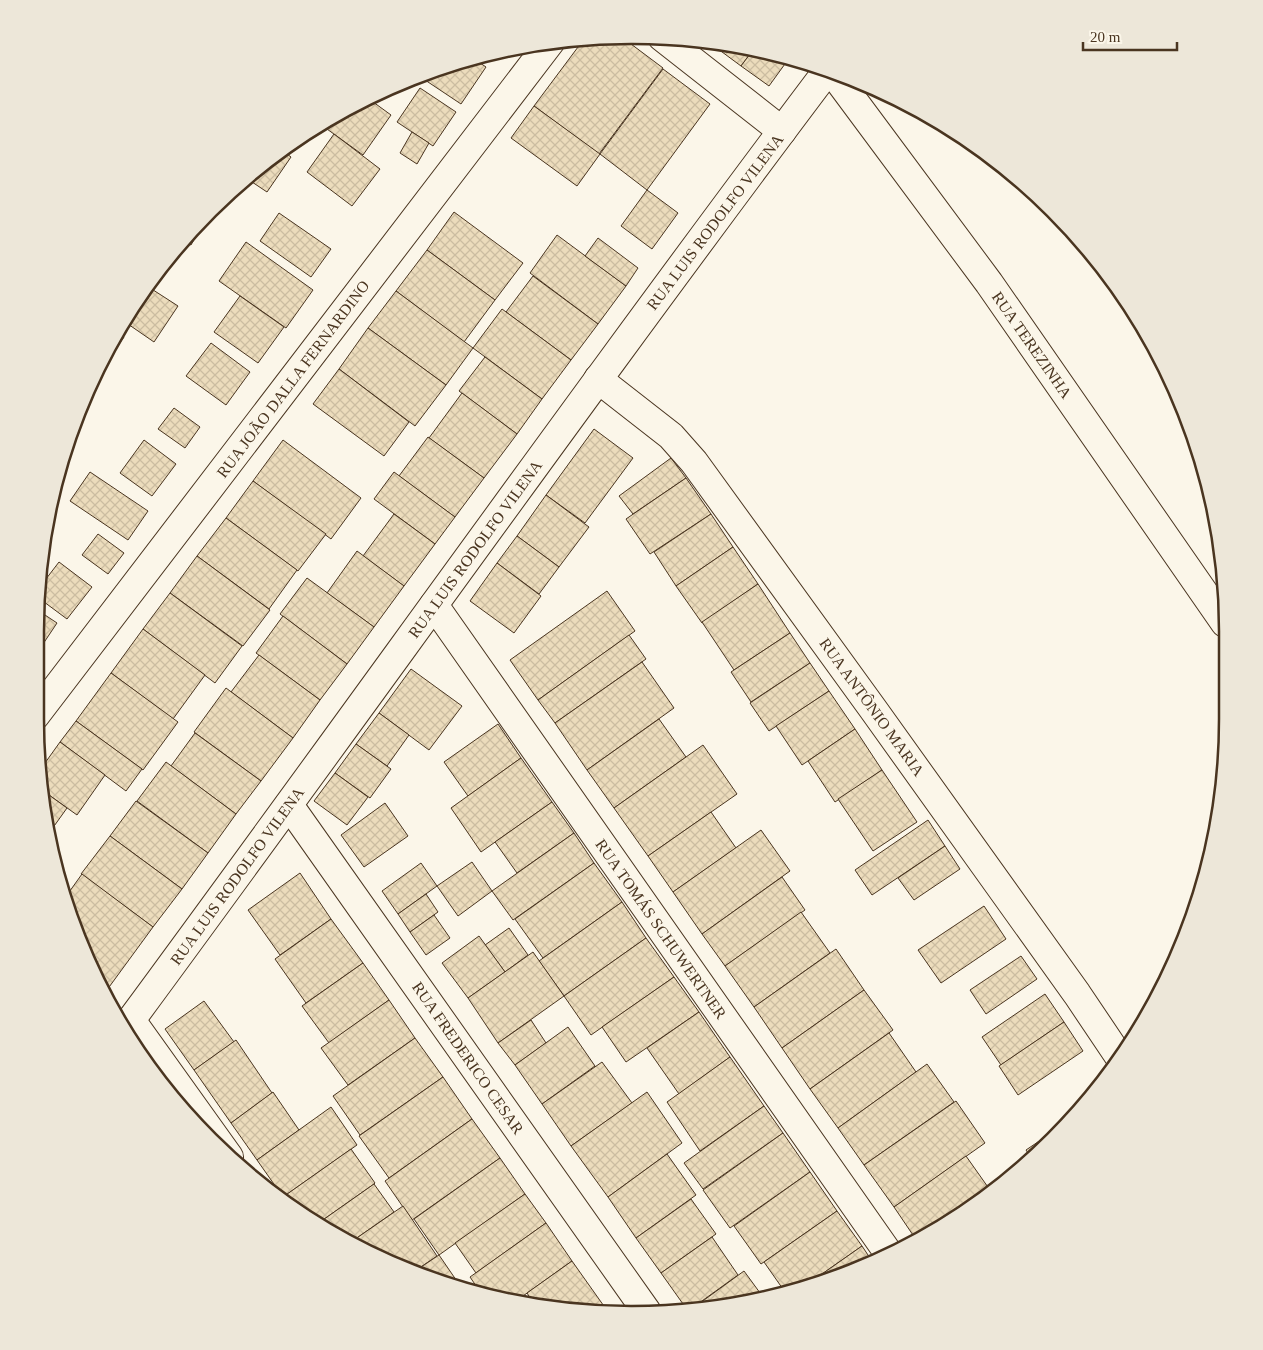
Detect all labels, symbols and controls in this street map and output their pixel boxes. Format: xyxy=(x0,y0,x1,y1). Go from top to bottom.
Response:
scale bar xyxy=(1083,20,1177,52)
text: 20 m xyxy=(1090,29,1121,45)
street label: RUA LUIS RODOLFO VILENA xyxy=(643,131,787,313)
street label: RUA JOÃO DALLA FERNARDINO xyxy=(213,277,373,481)
street label: RUA TEREZINHA xyxy=(989,288,1075,402)
street label: RUA LUIS RODOLFO VILENA xyxy=(405,457,545,641)
street label: RUA ANTÔNIO MARIA xyxy=(816,634,929,780)
street label: RUA LUIS RODOLFO VILENA xyxy=(167,784,307,968)
street label: RUA TOMÁS SCHUWERTNER xyxy=(592,835,731,1022)
street label: RUA FREDERICO CESAR xyxy=(409,979,527,1137)

